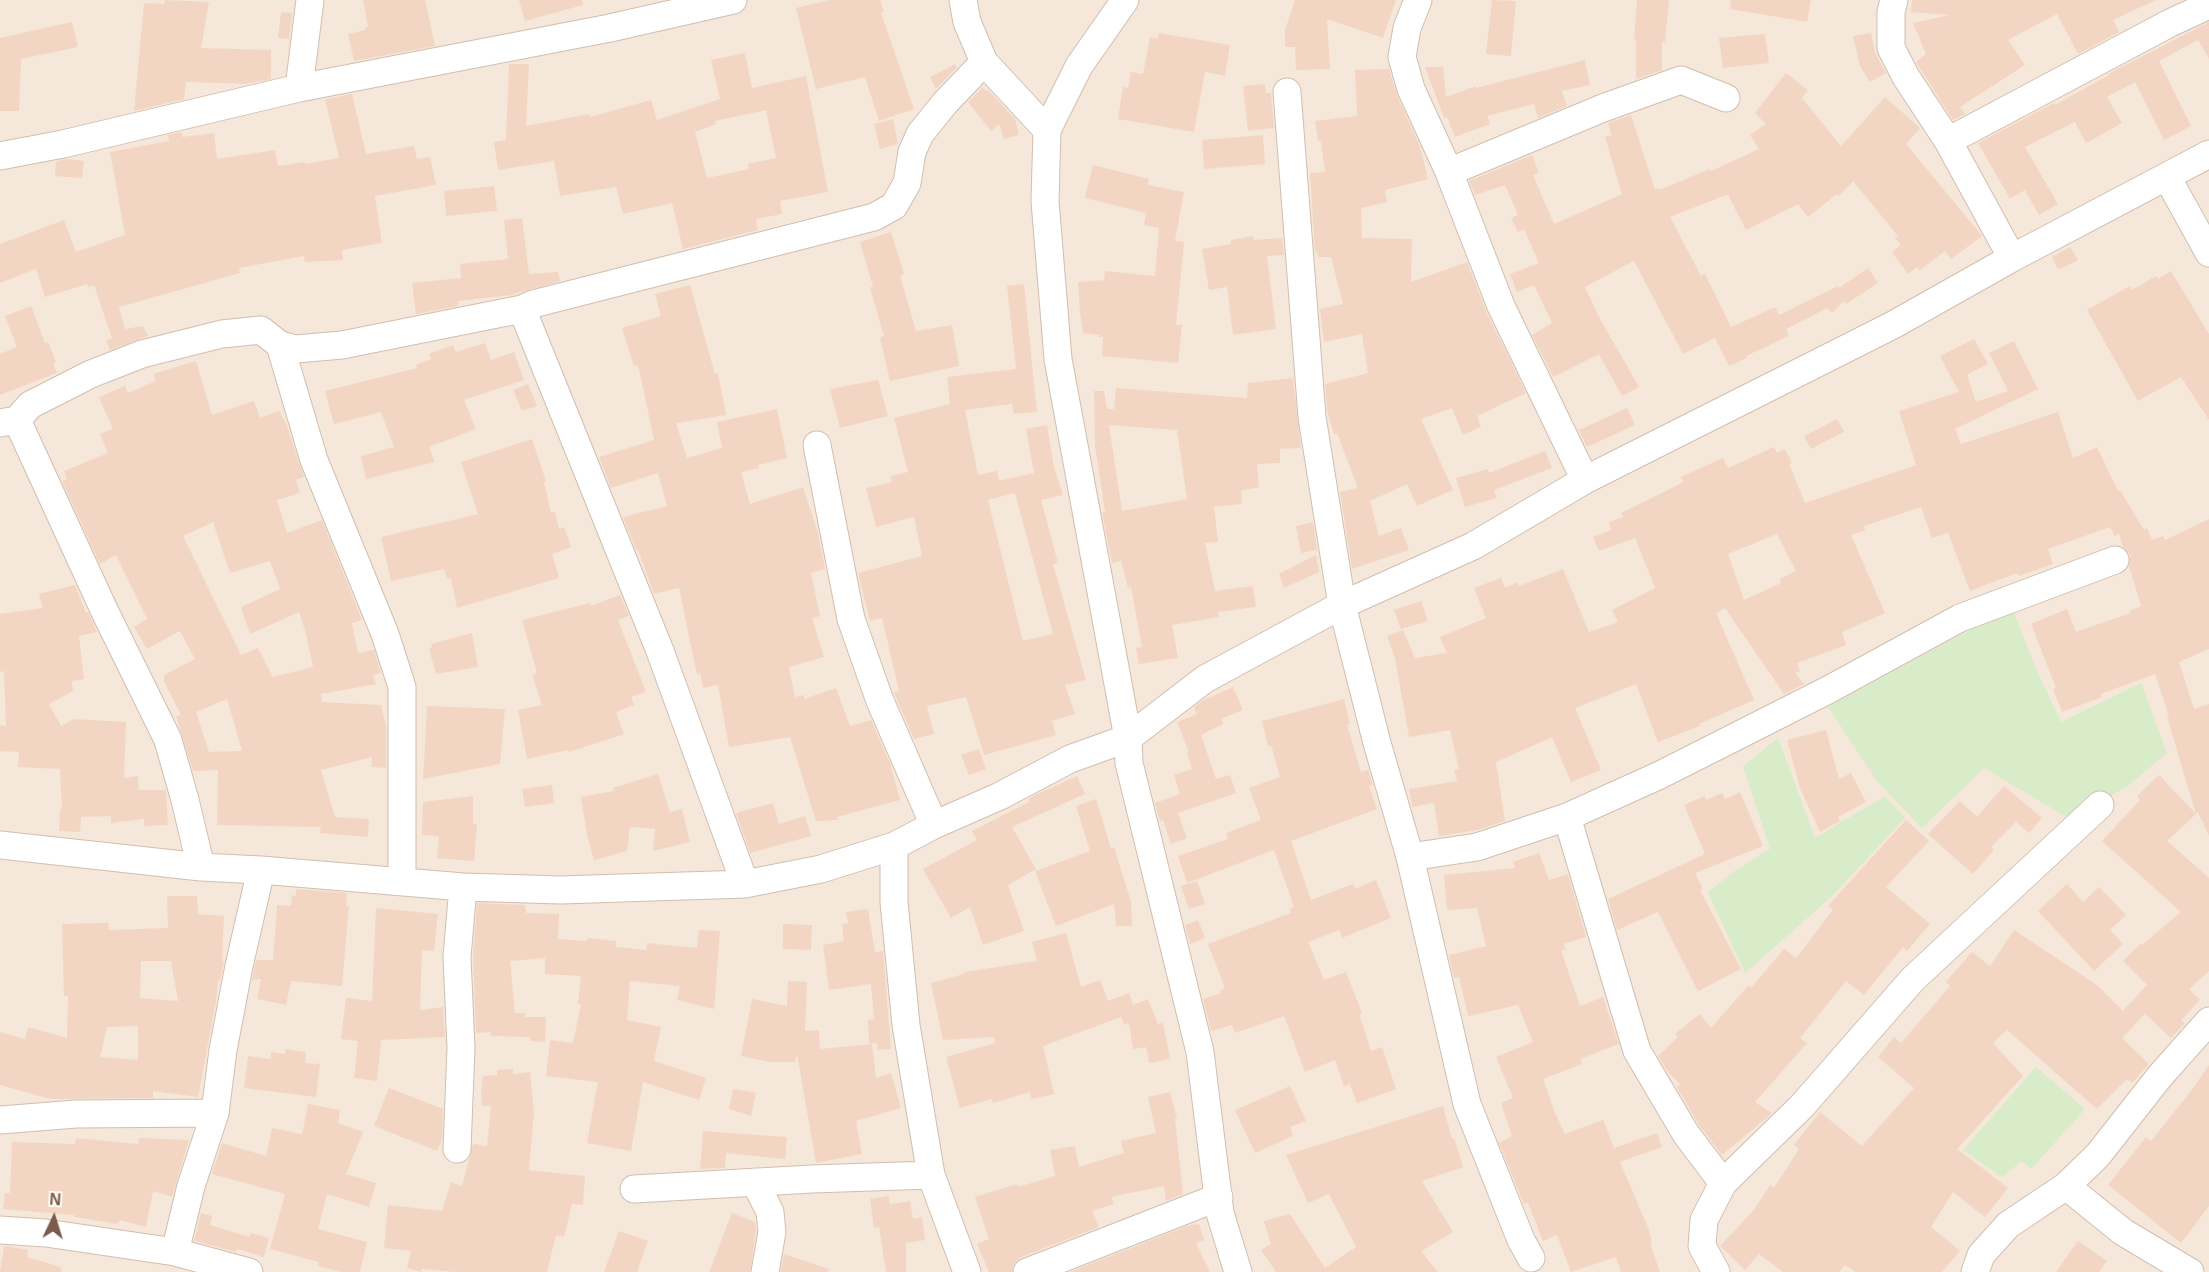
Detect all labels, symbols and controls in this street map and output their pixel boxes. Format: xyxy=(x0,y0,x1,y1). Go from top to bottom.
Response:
north arrow xyxy=(24,1188,84,1248)
text: N xyxy=(49,1191,62,1208)

